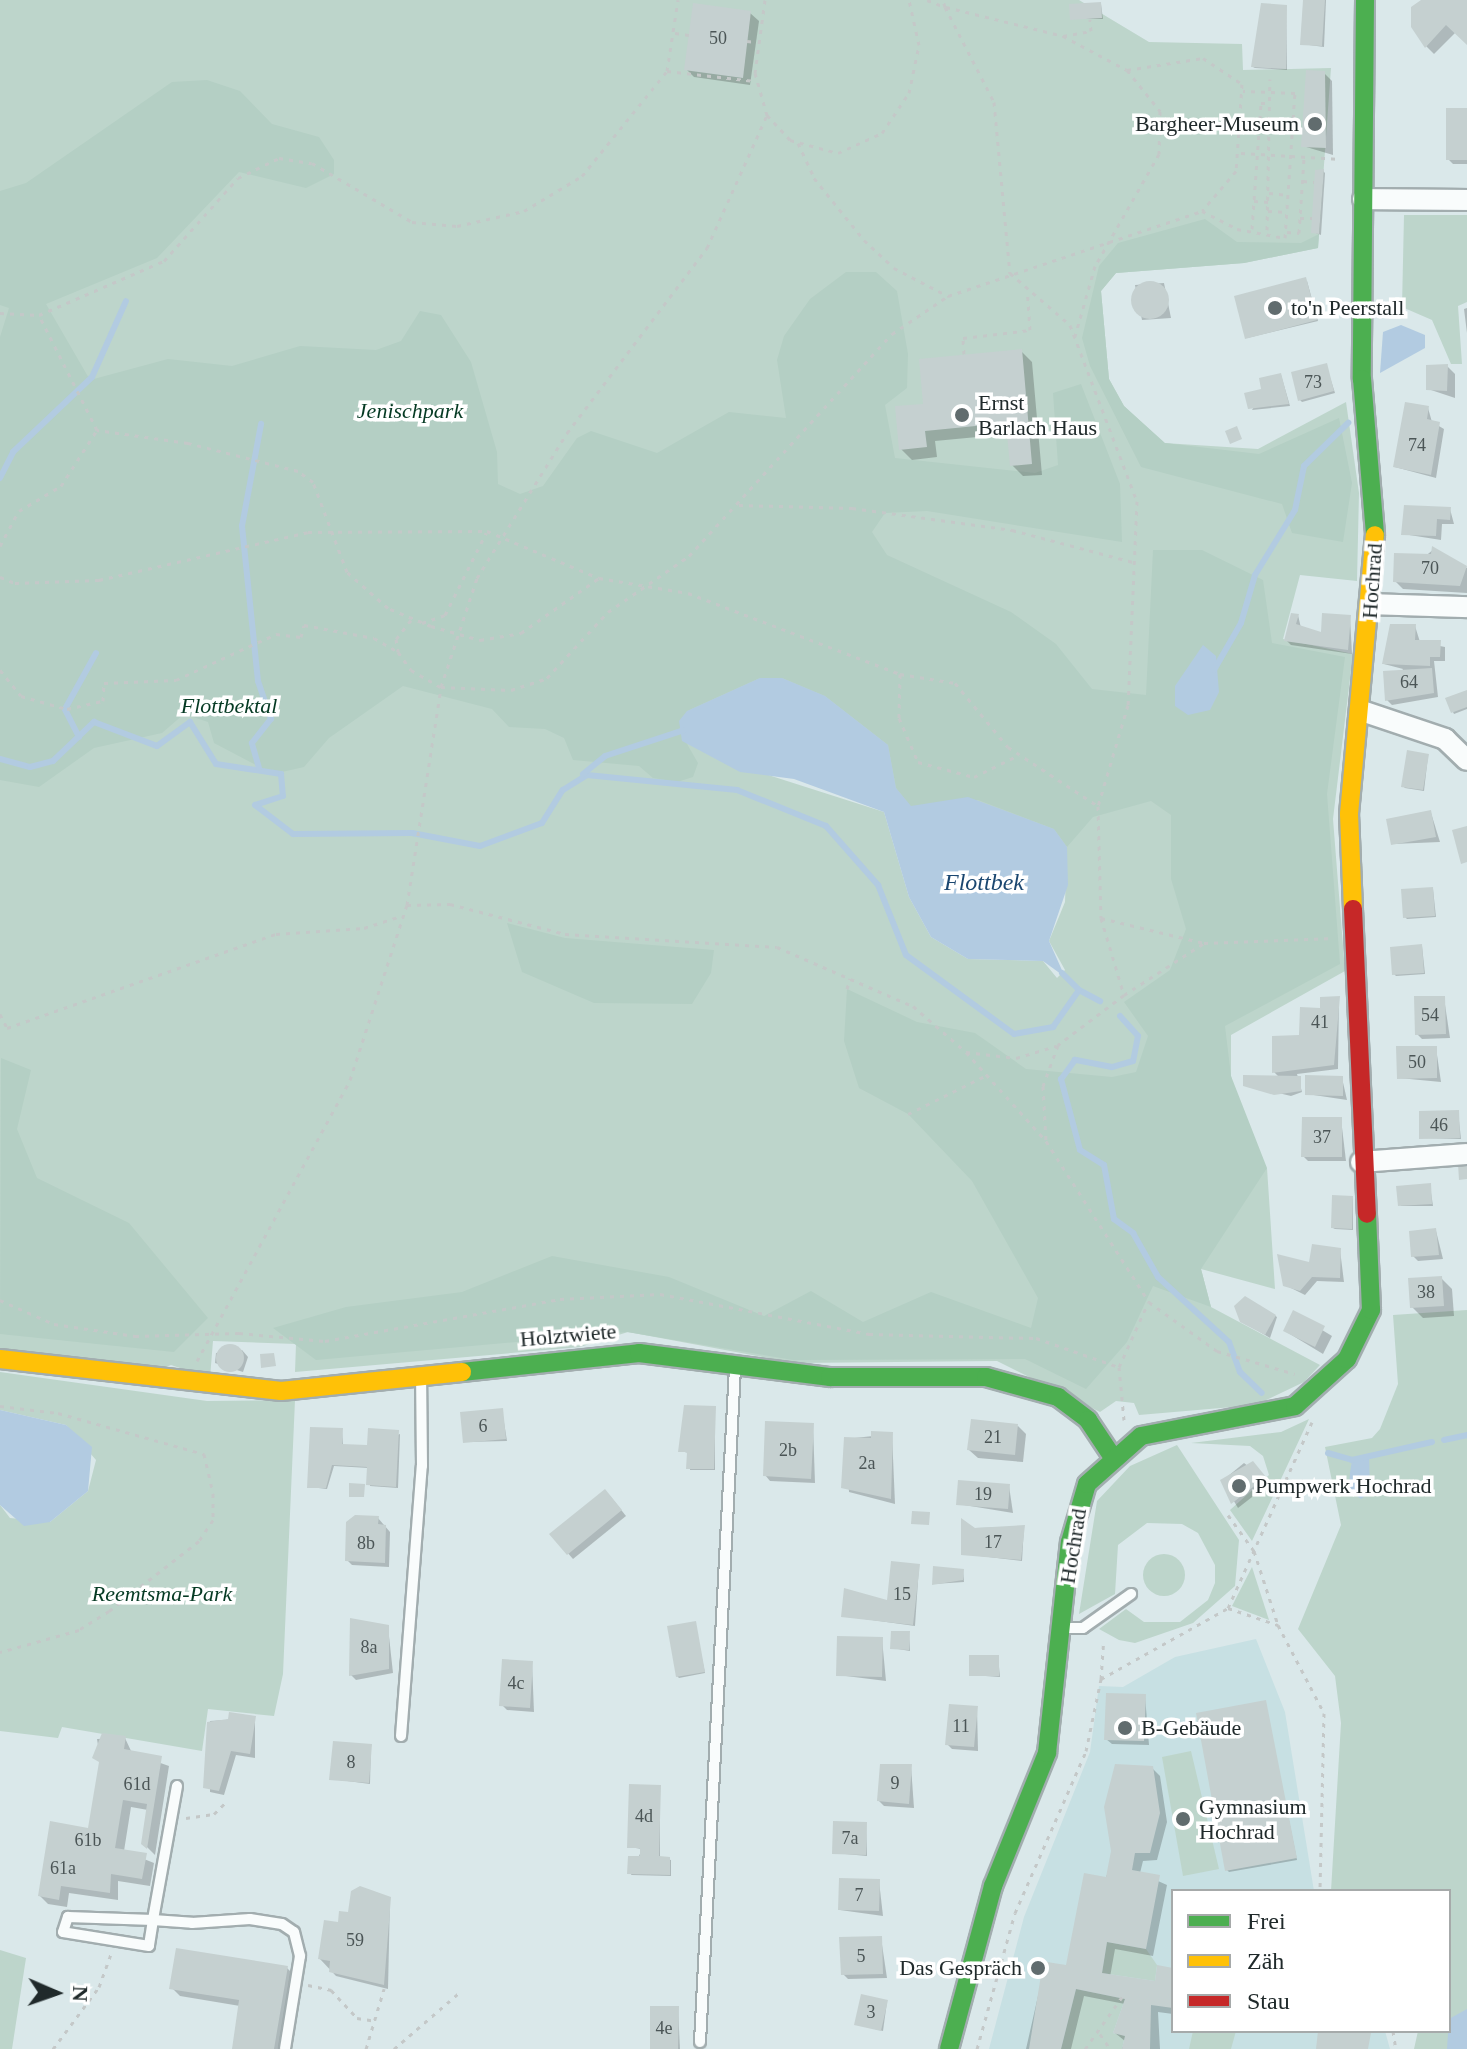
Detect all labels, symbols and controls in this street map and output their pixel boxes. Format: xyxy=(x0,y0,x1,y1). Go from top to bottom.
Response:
house number: 50 xyxy=(709,27,727,49)
place label: Bargheer-Museum xyxy=(1135,111,1299,137)
marker: Bargheer-Museum xyxy=(1306,115,1324,133)
place label: to'n Peerstall xyxy=(1291,295,1404,321)
marker: to'n Peerstall xyxy=(1266,299,1284,317)
house number: 73 xyxy=(1304,371,1322,393)
place label: Ernst Barlach Haus xyxy=(978,389,1097,440)
park label: Jenischpark xyxy=(357,398,463,424)
marker: Ernst Barlach Haus xyxy=(953,406,971,424)
house number: 74 xyxy=(1408,434,1426,456)
street label: Hochrad xyxy=(1356,542,1388,620)
house number: 70 xyxy=(1421,557,1439,579)
house number: 64 xyxy=(1400,671,1418,693)
park label: Flottbektal xyxy=(181,693,277,719)
water label: Flottbek xyxy=(944,869,1024,897)
house number: 54 xyxy=(1421,1004,1439,1026)
house number: 41 xyxy=(1311,1011,1329,1033)
house number: 50 xyxy=(1408,1051,1426,1073)
house number: 46 xyxy=(1430,1114,1448,1136)
house number: 37 xyxy=(1313,1126,1331,1148)
house number: 38 xyxy=(1417,1281,1435,1303)
street label: Holztwiete xyxy=(519,1318,617,1352)
house number: 6 xyxy=(478,1415,488,1437)
house number: 21 xyxy=(984,1426,1002,1448)
house number: 2b xyxy=(779,1439,797,1461)
house number: 2a xyxy=(859,1452,875,1474)
place label: Pumpwerk Hochrad xyxy=(1255,1473,1432,1499)
marker: Pumpwerk Hochrad xyxy=(1230,1477,1248,1495)
house number: 19 xyxy=(974,1483,992,1505)
street label: Hochrad xyxy=(1054,1507,1092,1585)
house number: 17 xyxy=(984,1531,1002,1553)
house number: 8b xyxy=(357,1532,375,1554)
park label: Reemtsma-Park xyxy=(92,1581,232,1607)
house number: 15 xyxy=(893,1583,911,1605)
house number: 8a xyxy=(361,1636,377,1658)
house number: 4c xyxy=(508,1672,524,1694)
house number: 11 xyxy=(952,1715,970,1737)
place label: B-Gebäude xyxy=(1141,1715,1241,1741)
marker: B-Gebäude xyxy=(1116,1719,1134,1737)
house number: 8 xyxy=(346,1751,356,1773)
house number: 9 xyxy=(890,1772,900,1794)
house number: 61d xyxy=(124,1773,150,1795)
place label: Gymnasium Hochrad xyxy=(1199,1793,1307,1844)
house number: 4d xyxy=(635,1805,653,1827)
marker: Gymnasium Hochrad xyxy=(1174,1810,1192,1828)
house number: 7a xyxy=(842,1827,858,1849)
house number: 61b xyxy=(74,1829,102,1851)
house number: 61a xyxy=(50,1857,76,1879)
house number: 7 xyxy=(854,1884,864,1906)
legend xyxy=(1171,1889,1451,2033)
text: Frei xyxy=(1247,1908,1286,1934)
house number: 59 xyxy=(346,1929,364,1951)
house number: 5 xyxy=(856,1945,866,1967)
text: Zäh xyxy=(1247,1948,1284,1974)
north arrow xyxy=(16,1953,96,2033)
place label: Das Gespräch xyxy=(899,1955,1022,1981)
marker: Das Gespräch xyxy=(1029,1959,1047,1977)
text: N xyxy=(68,1985,93,2002)
text: Stau xyxy=(1247,1988,1290,2014)
house number: 3 xyxy=(866,2001,876,2023)
house number: 4e xyxy=(656,2017,672,2039)

